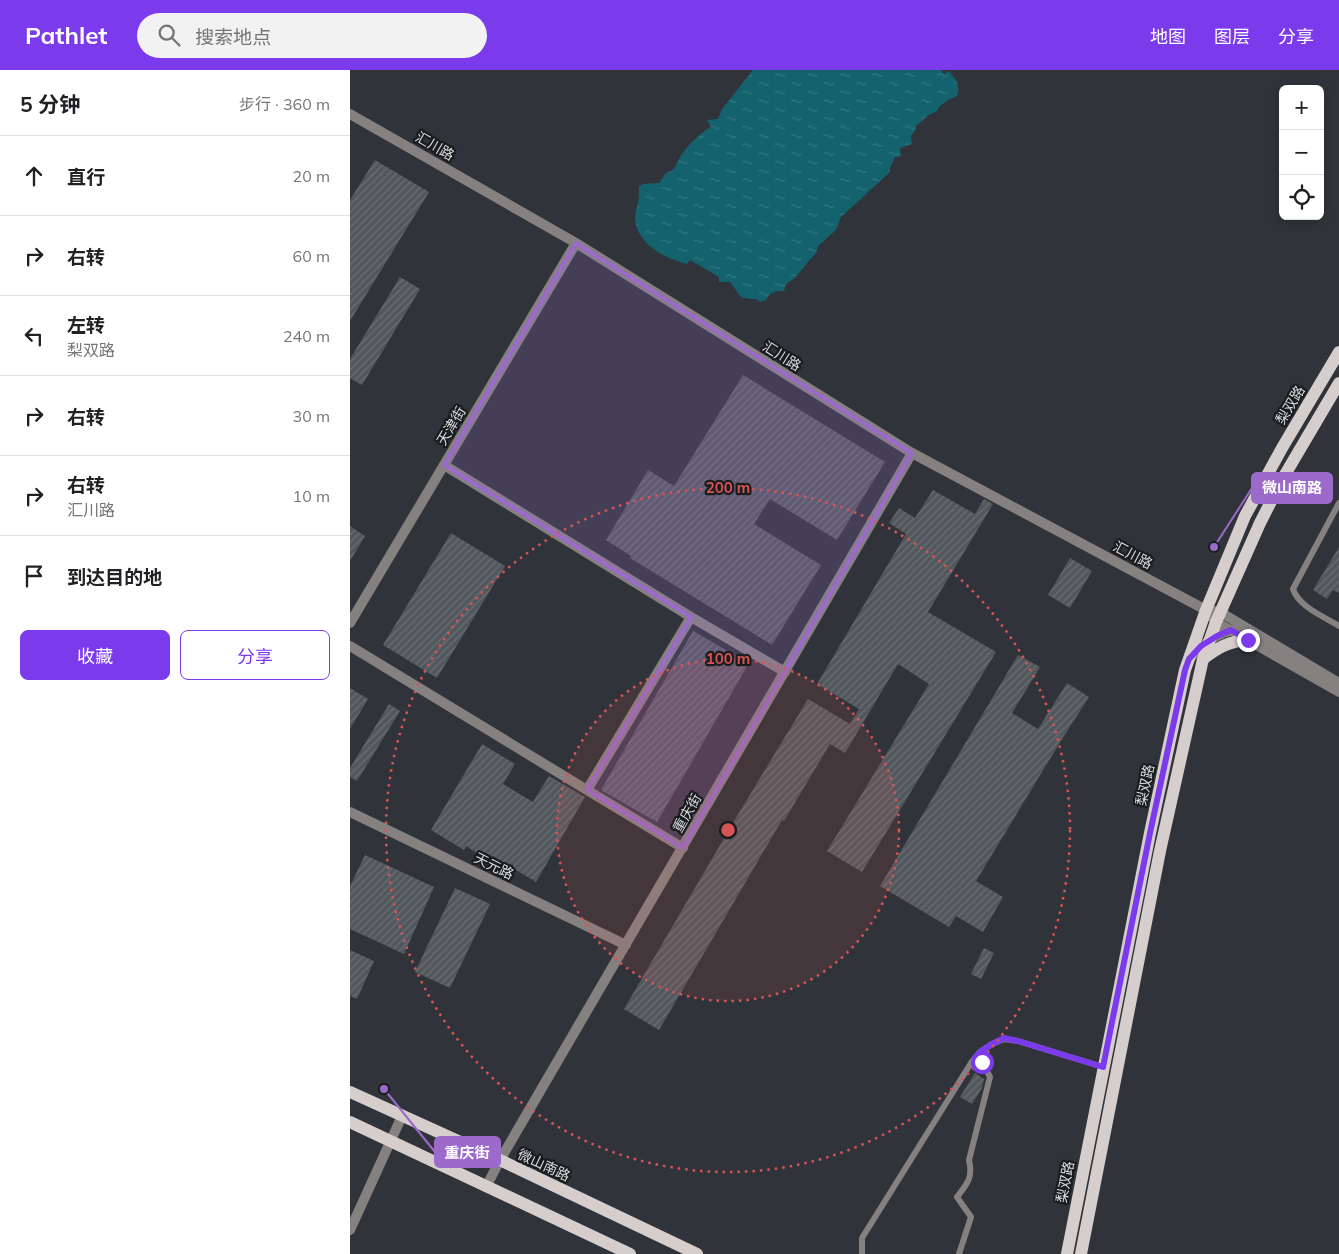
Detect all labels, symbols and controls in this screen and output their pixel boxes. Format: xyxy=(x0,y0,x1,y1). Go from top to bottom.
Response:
search box xyxy=(137,13,487,58)
text: Pathlet xyxy=(25,20,107,50)
icon: search xyxy=(155,21,183,49)
text: 搜索地点 xyxy=(195,25,271,49)
text: 地图 xyxy=(1150,25,1186,48)
text: 图层 xyxy=(1214,25,1250,48)
text: 分享 xyxy=(1278,25,1314,48)
map controls xyxy=(1279,85,1324,220)
button: + xyxy=(1279,85,1324,130)
text: 5 分钟 xyxy=(20,91,80,117)
text: 步行 · 360 m xyxy=(239,94,330,114)
street label: 汇川路 xyxy=(412,128,458,164)
button: − xyxy=(1279,130,1324,175)
icon: ahead xyxy=(20,162,48,190)
text: 直行 xyxy=(67,165,105,189)
text: 20 m xyxy=(293,166,330,186)
button: locate xyxy=(1279,175,1324,220)
icon: right xyxy=(20,242,48,270)
text: 右转 xyxy=(67,245,105,269)
text: 60 m xyxy=(293,246,330,266)
text: 左转 xyxy=(67,313,105,337)
icon: left xyxy=(20,322,48,350)
text: 240 m xyxy=(283,326,330,346)
street label: 汇川路 xyxy=(759,337,805,375)
text: 梨双路 xyxy=(67,340,115,360)
street label: 梨双路 xyxy=(1271,382,1309,428)
icon: right xyxy=(20,402,48,430)
street label: 天津街 xyxy=(432,403,470,449)
text: 右转 xyxy=(67,405,105,429)
text: 30 m xyxy=(293,406,330,426)
text: 右转 xyxy=(67,473,105,497)
callout: 微山南路 xyxy=(1252,473,1332,503)
text: 200 m xyxy=(706,478,750,497)
text: 微山南路 xyxy=(1262,478,1322,497)
icon: right xyxy=(20,482,48,510)
text: 10 m xyxy=(293,486,330,506)
text: 汇川路 xyxy=(67,500,115,520)
street label: 汇川路 xyxy=(1110,537,1156,573)
icon: arrive xyxy=(20,562,48,590)
text: 到达目的地 xyxy=(67,565,162,589)
route end xyxy=(1237,629,1260,652)
button: 收藏 xyxy=(20,630,170,680)
button: 分享 xyxy=(180,630,330,680)
text: 100 m xyxy=(706,649,750,668)
street label: 梨双路 xyxy=(1132,763,1158,807)
street label: 重庆街 xyxy=(669,790,705,836)
centre of rings xyxy=(719,821,737,839)
street label: 天元路 xyxy=(471,849,517,883)
route start xyxy=(971,1051,994,1074)
callout: 重庆街 xyxy=(435,1137,500,1167)
text: 重庆街 xyxy=(444,1143,490,1162)
street label: 微山南路 xyxy=(515,1145,573,1185)
street label: 梨双路 xyxy=(1052,1160,1078,1204)

